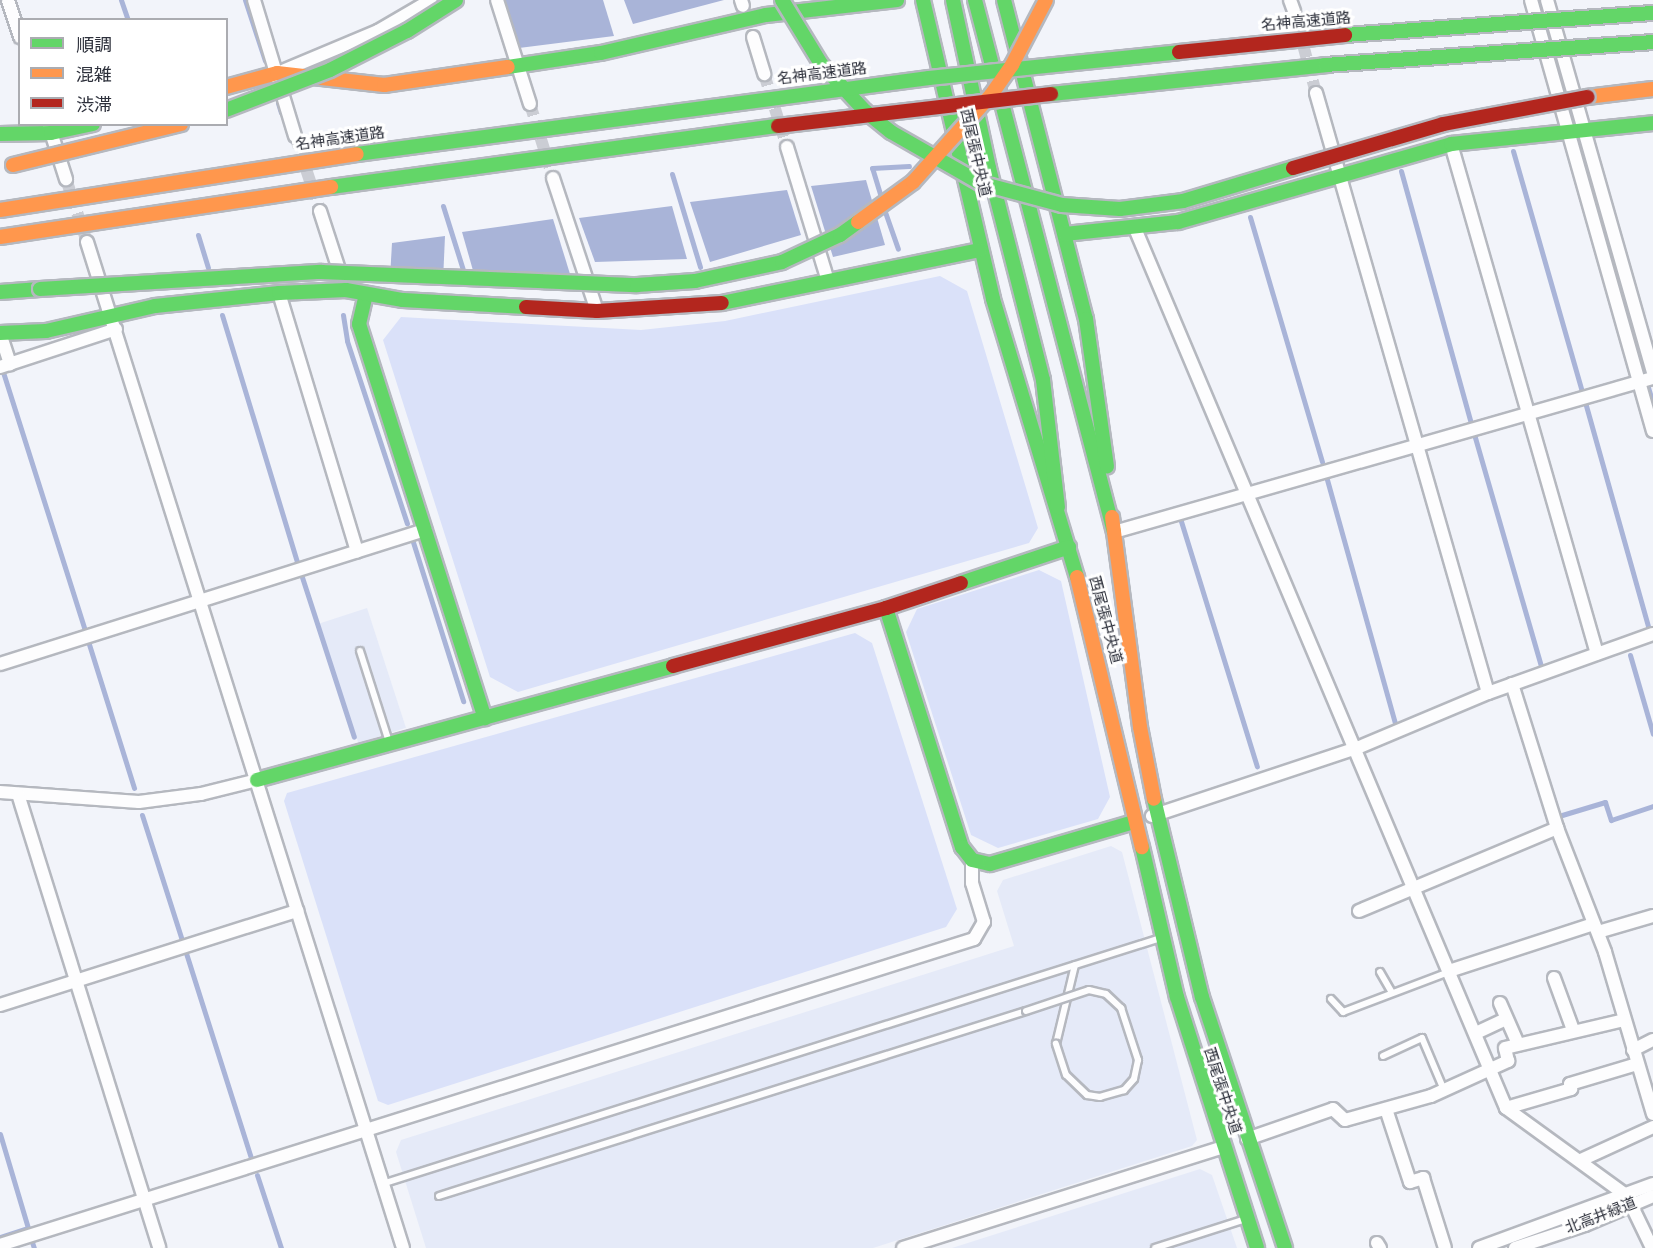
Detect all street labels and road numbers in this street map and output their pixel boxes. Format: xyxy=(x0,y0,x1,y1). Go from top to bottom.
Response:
street label: 名神高速道路 xyxy=(1260,9,1352,35)
street label: 名神高速道路 xyxy=(776,60,868,88)
street label: 西尾張中央道 xyxy=(956,107,994,199)
street label: 名神高速道路 xyxy=(294,124,386,154)
street label: 西尾張中央道 xyxy=(1085,574,1125,666)
street label: 西尾張中央道 xyxy=(1200,1045,1244,1137)
street label: 北高井緑道 xyxy=(1563,1194,1639,1238)

